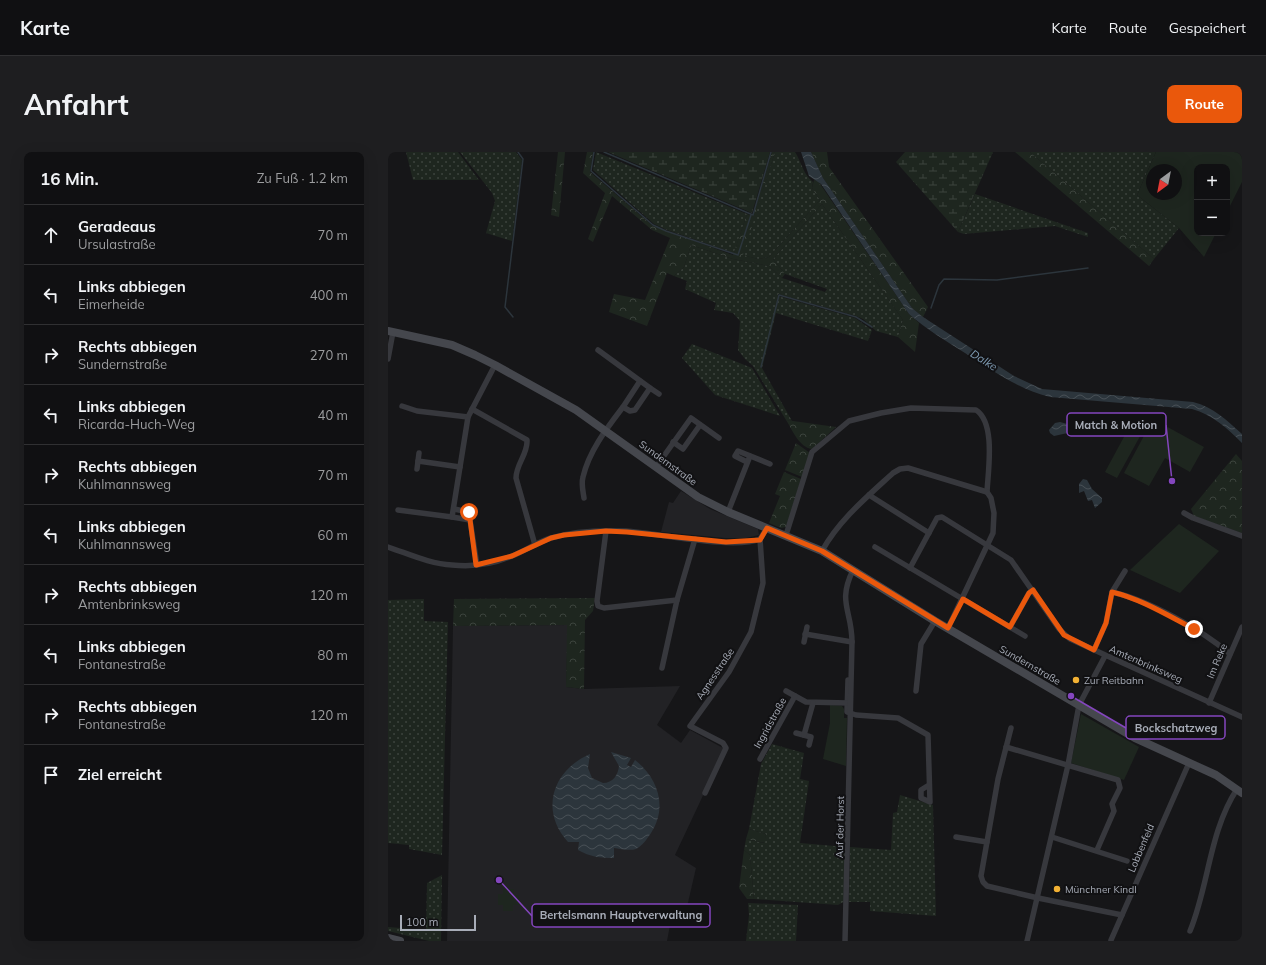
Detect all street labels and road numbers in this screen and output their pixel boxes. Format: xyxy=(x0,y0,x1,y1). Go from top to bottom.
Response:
street label: Sundernstraße xyxy=(636,438,700,488)
street label: Sundernstraße xyxy=(997,642,1063,688)
street label: Amtenbrinksweg xyxy=(1107,642,1185,686)
street label: Im Reke xyxy=(1204,642,1230,680)
street label: Agnesstraße xyxy=(693,646,737,702)
street label: Ingridstraße xyxy=(751,695,789,751)
street label: Auf der Horst xyxy=(833,795,847,858)
street label: Lobbenfeld xyxy=(1125,822,1157,874)

